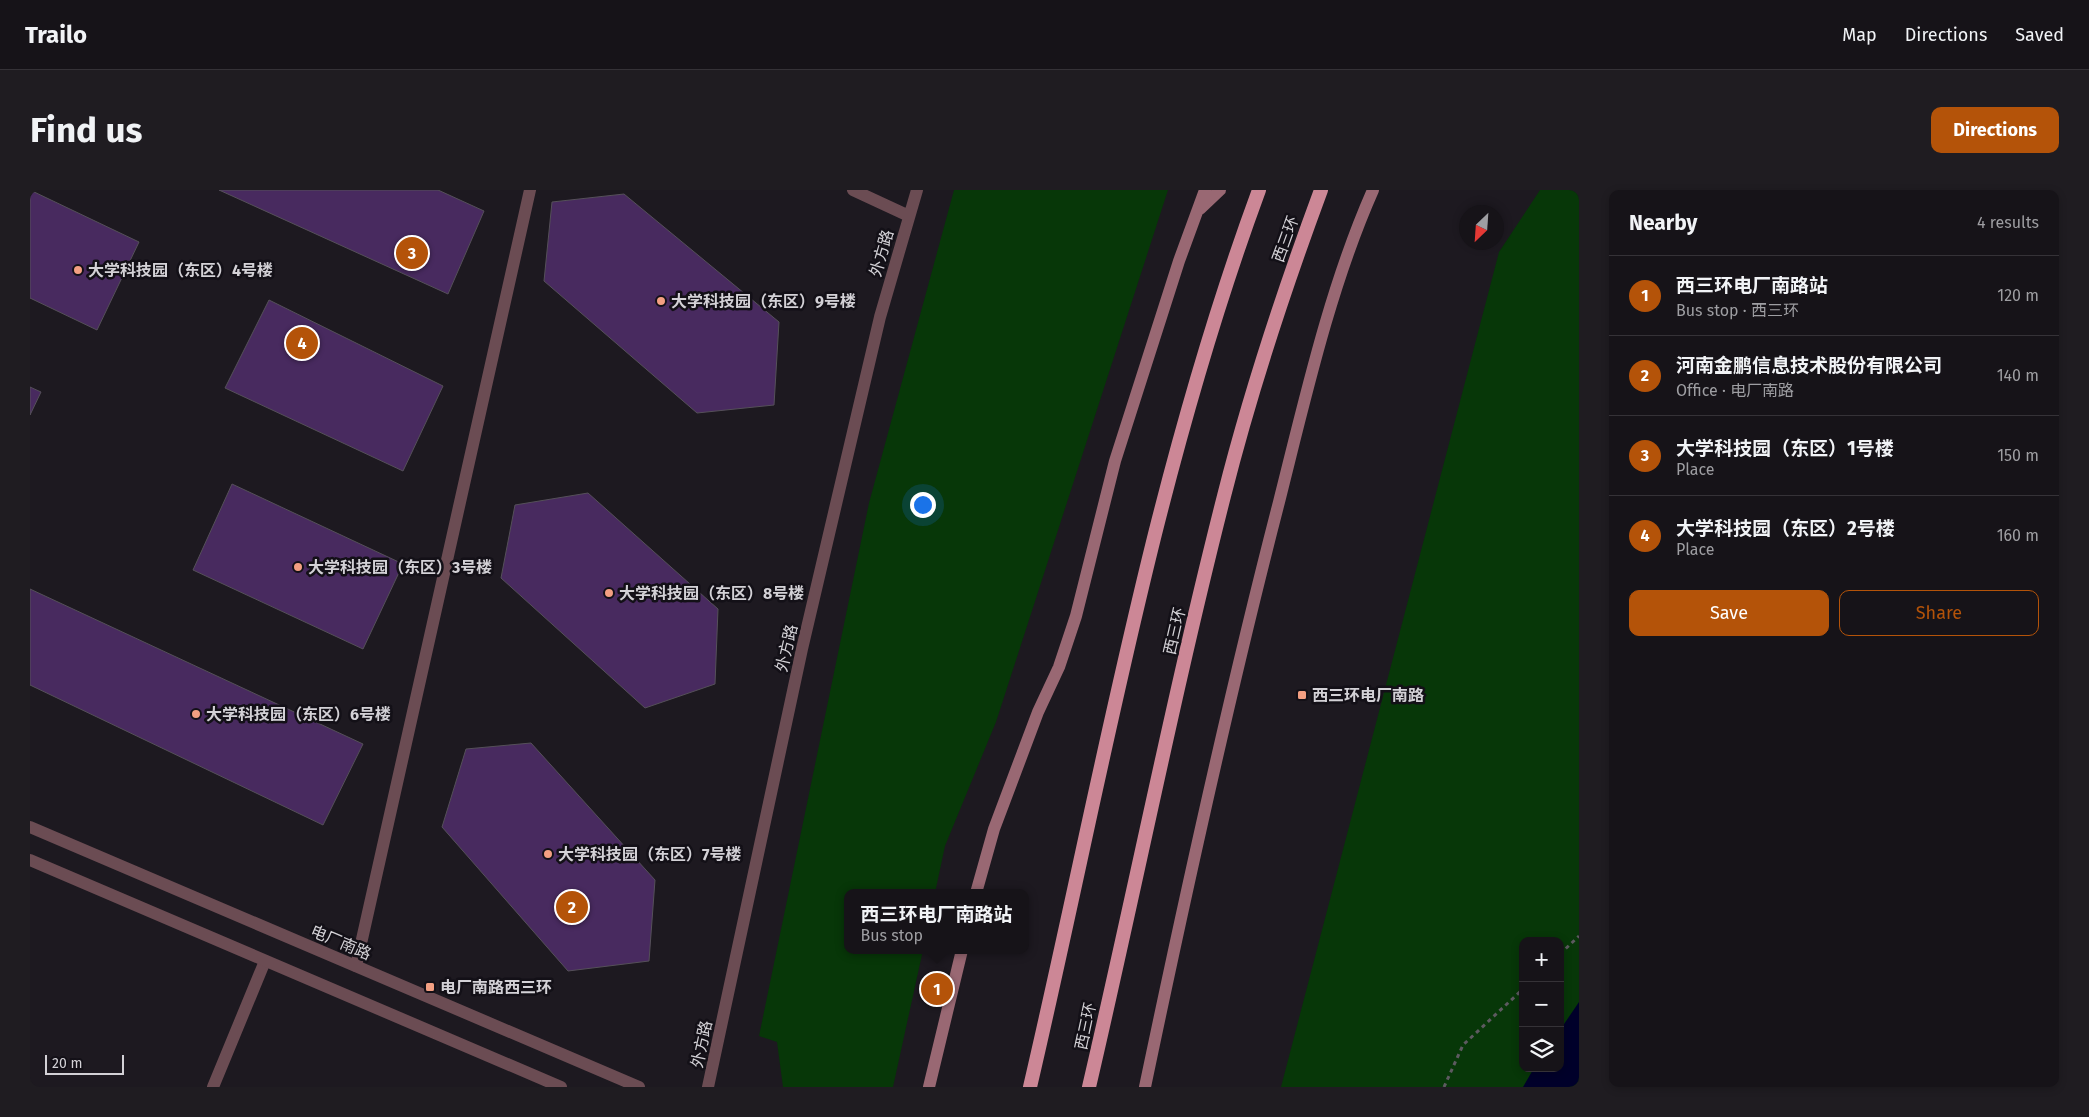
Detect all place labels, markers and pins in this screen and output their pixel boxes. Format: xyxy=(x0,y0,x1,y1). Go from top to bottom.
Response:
pin: 3 xyxy=(396,234,428,272)
place label: 大学科技园（东区）4号楼 xyxy=(88,261,273,280)
marker: 大学科技园（东区）4号楼 xyxy=(72,264,84,276)
place label: 大学科技园（东区）9号楼 xyxy=(671,292,856,311)
marker: 大学科技园（东区）9号楼 xyxy=(655,295,667,307)
pin: 4 xyxy=(286,324,318,362)
place label: 大学科技园（东区）3号楼 xyxy=(308,558,492,577)
marker: 大学科技园（东区）3号楼 xyxy=(292,561,304,573)
place label: 大学科技园（东区）8号楼 xyxy=(619,584,804,603)
marker: 大学科技园（东区）8号楼 xyxy=(603,587,615,599)
place label: 西三环电厂南路 xyxy=(1312,686,1424,705)
marker: 西三环电厂南路 xyxy=(1296,689,1308,701)
place label: 大学科技园（东区）6号楼 xyxy=(206,705,391,724)
marker: 大学科技园（东区）6号楼 xyxy=(190,708,202,720)
place label: 大学科技园（东区）7号楼 xyxy=(558,845,742,864)
marker: 大学科技园（东区）7号楼 xyxy=(542,848,554,860)
pin: 2 xyxy=(556,888,588,926)
pin: 1 xyxy=(921,970,953,1008)
place label: 电厂南路西三环 xyxy=(440,978,552,997)
marker: 电厂南路西三环 xyxy=(424,981,436,993)

